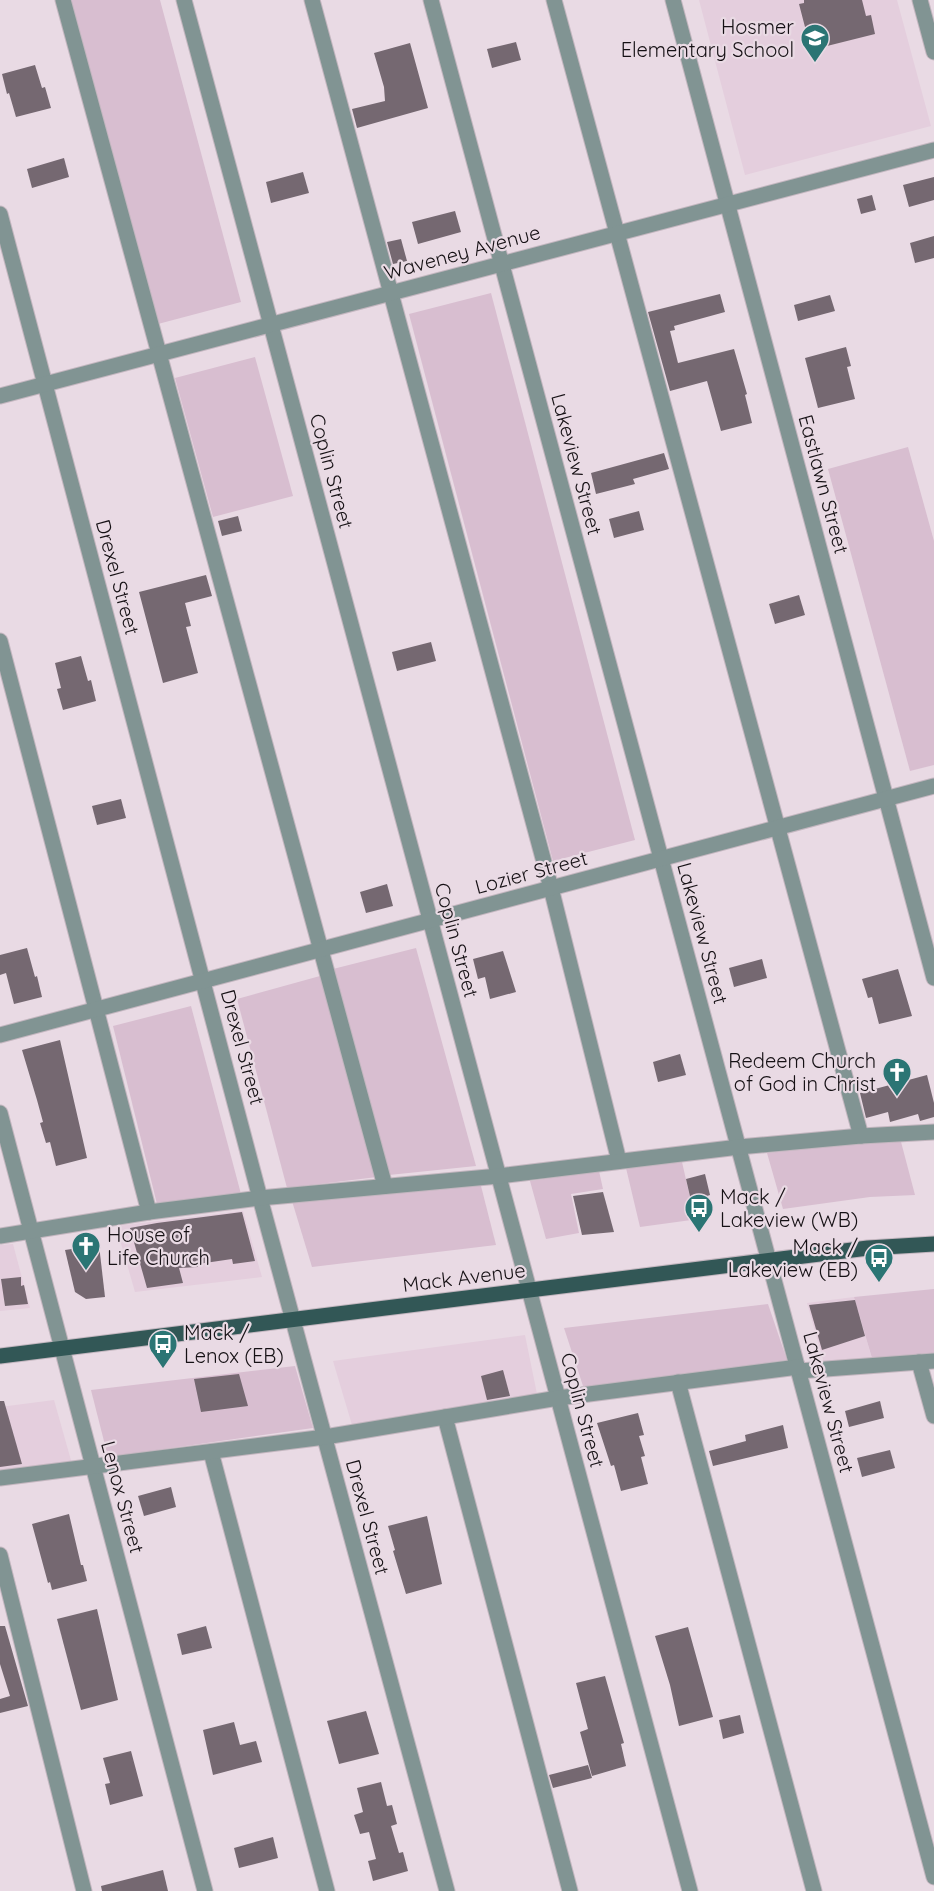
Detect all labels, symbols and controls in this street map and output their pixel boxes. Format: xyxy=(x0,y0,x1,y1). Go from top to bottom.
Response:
place label: Hosmer Elementary School xyxy=(621,14,794,62)
school or university icon: Hosmer Elementary School xyxy=(799,22,831,64)
street label: Waveney Avenue xyxy=(381,219,543,285)
street label: Lakeview Street xyxy=(546,390,608,538)
street label: Coplin Street xyxy=(305,411,359,531)
street label: Eastlawn Street xyxy=(793,412,855,556)
street label: Drexel Street xyxy=(91,517,145,638)
street label: Lozier Street xyxy=(472,845,590,899)
street label: Lakeview Street xyxy=(672,859,734,1007)
street label: Coplin Street xyxy=(430,880,484,1000)
street label: Drexel Street xyxy=(216,987,270,1108)
place label: Redeem Church of God in Christ xyxy=(728,1048,876,1096)
church icon: Redeem Church of God in Christ xyxy=(881,1056,913,1098)
place label: Mack / Lakeview (WB) xyxy=(720,1184,858,1232)
bus stop icon: Mack / Lakeview (WB) xyxy=(683,1192,715,1234)
place label: House of Life Church xyxy=(107,1222,210,1270)
church icon: House of Life Church xyxy=(70,1230,102,1272)
place label: Mack / Lakeview (EB) xyxy=(728,1234,859,1282)
bus stop icon: Mack / Lakeview (EB) xyxy=(863,1242,895,1284)
street label: Mack Avenue xyxy=(401,1257,527,1297)
place label: Mack / Lenox (EB) xyxy=(184,1320,284,1368)
bus stop icon: Mack / Lenox (EB) xyxy=(147,1328,179,1370)
street label: Lakeview Street xyxy=(798,1328,860,1476)
street label: Coplin Street xyxy=(556,1350,610,1470)
street label: Lenox Street xyxy=(96,1438,150,1556)
street label: Drexel Street xyxy=(341,1457,395,1578)

